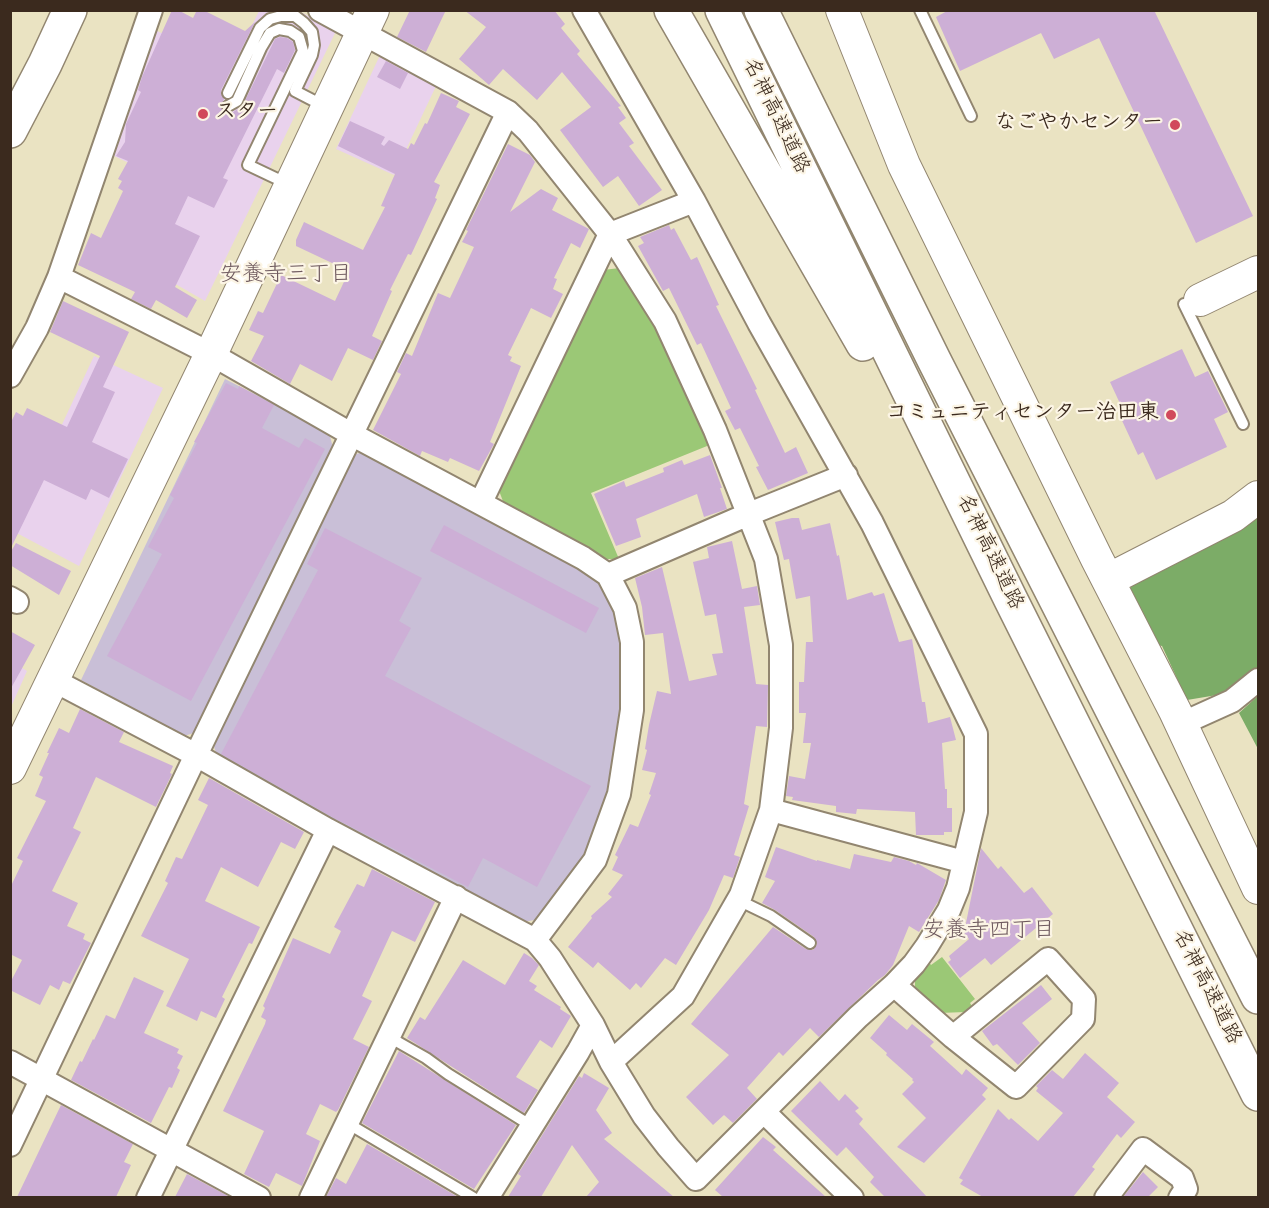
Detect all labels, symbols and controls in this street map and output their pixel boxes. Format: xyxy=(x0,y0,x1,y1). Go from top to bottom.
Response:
street label: 名神高速道路 xyxy=(735,55,813,179)
place label: スター xyxy=(215,101,278,127)
marker: スター xyxy=(196,107,210,121)
place label: なごやかセンター xyxy=(995,112,1163,138)
marker: なごやかセンター xyxy=(1168,118,1182,132)
district label: 安養寺三丁目 xyxy=(220,264,352,290)
place label: コミュニティセンター治田東 xyxy=(886,402,1159,428)
marker: コミュニティセンター治田東 xyxy=(1164,408,1178,422)
street label: 名神高速道路 xyxy=(949,491,1027,615)
district label: 安養寺四丁目 xyxy=(923,920,1055,946)
street label: 名神高速道路 xyxy=(1165,926,1245,1050)

